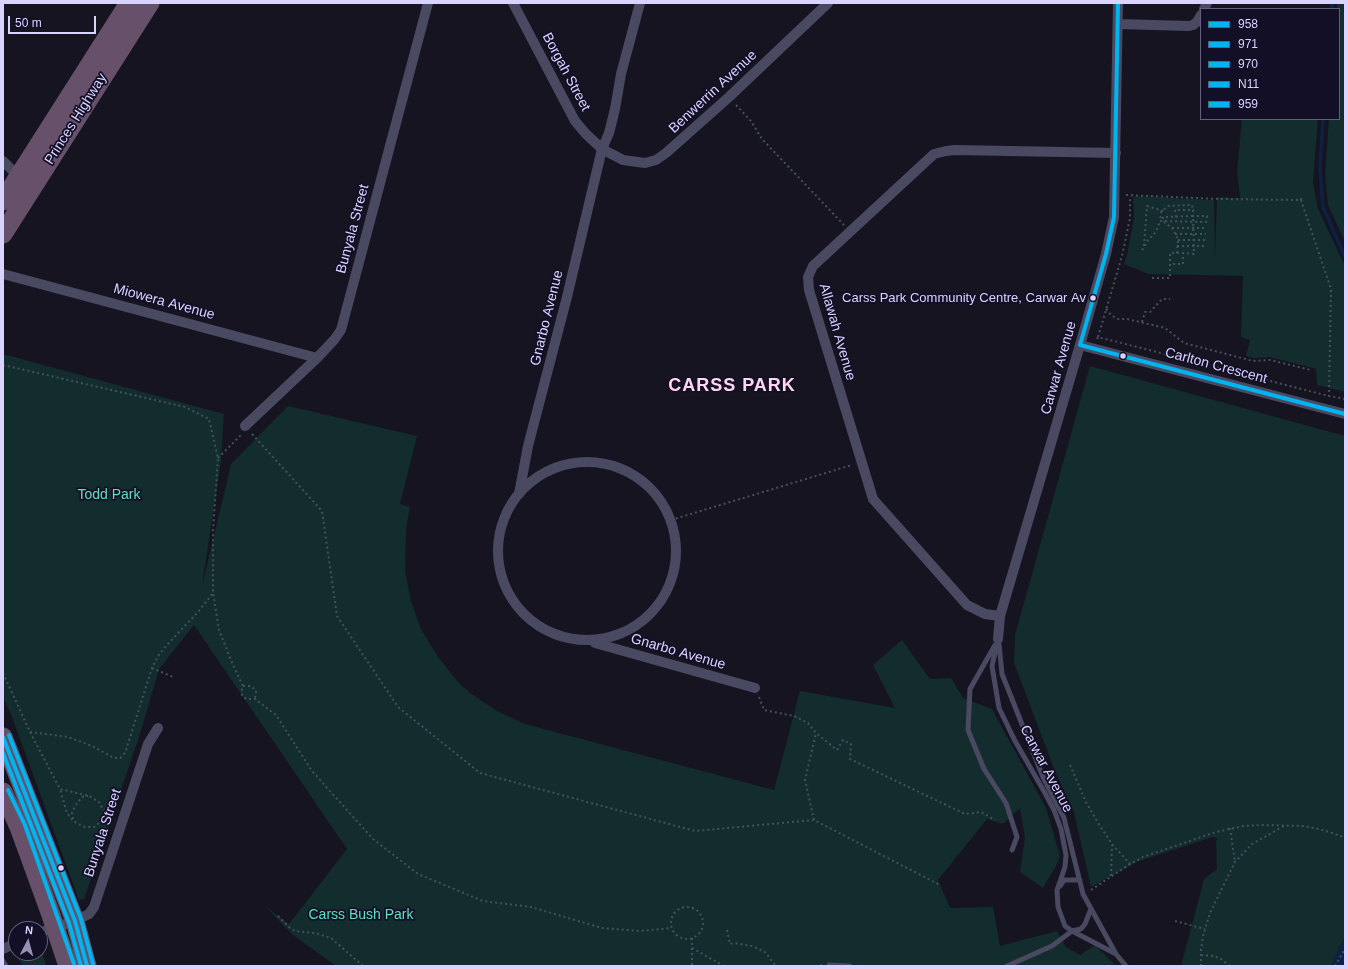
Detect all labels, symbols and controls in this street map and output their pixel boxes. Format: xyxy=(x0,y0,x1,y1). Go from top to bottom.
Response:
scale bar xyxy=(10,8,98,34)
legend xyxy=(1200,8,1340,120)
text: 50 m xyxy=(15,16,42,30)
text: 958 xyxy=(1238,17,1258,31)
street label: Borgah Street xyxy=(538,30,594,114)
text: 971 xyxy=(1238,37,1258,51)
street label: Benwerrin Avenue xyxy=(666,47,760,137)
text: 970 xyxy=(1238,57,1258,71)
street label: Princes Highway xyxy=(41,70,111,168)
text: N11 xyxy=(1238,77,1259,91)
text: 959 xyxy=(1238,97,1258,111)
street label: Bunyala Street xyxy=(333,182,373,276)
street label: Gnarbo Avenue xyxy=(527,269,567,367)
street label: Miowera Avenue xyxy=(112,280,216,324)
street label: Allawah Avenue xyxy=(815,282,859,382)
place label: Carss Park Community Centre, Carwar Av xyxy=(842,290,1086,306)
marker: Carss Park Community Centre, Carwar Av xyxy=(1088,293,1098,303)
street label: Carwar Avenue xyxy=(1038,319,1080,417)
street label: Carlton Crescent xyxy=(1163,344,1269,388)
unlabelled marker xyxy=(1118,351,1128,361)
district label: CARSS PARK xyxy=(668,375,796,397)
park label: Todd Park xyxy=(77,487,141,503)
street label: Gnarbo Avenue xyxy=(629,630,727,674)
street label: Carwar Avenue xyxy=(1016,723,1076,815)
street label: Bunyala Street xyxy=(81,787,125,879)
unlabelled marker xyxy=(56,863,66,873)
park label: Carss Bush Park xyxy=(308,907,414,923)
north arrow xyxy=(8,921,48,961)
text: N xyxy=(25,924,34,936)

